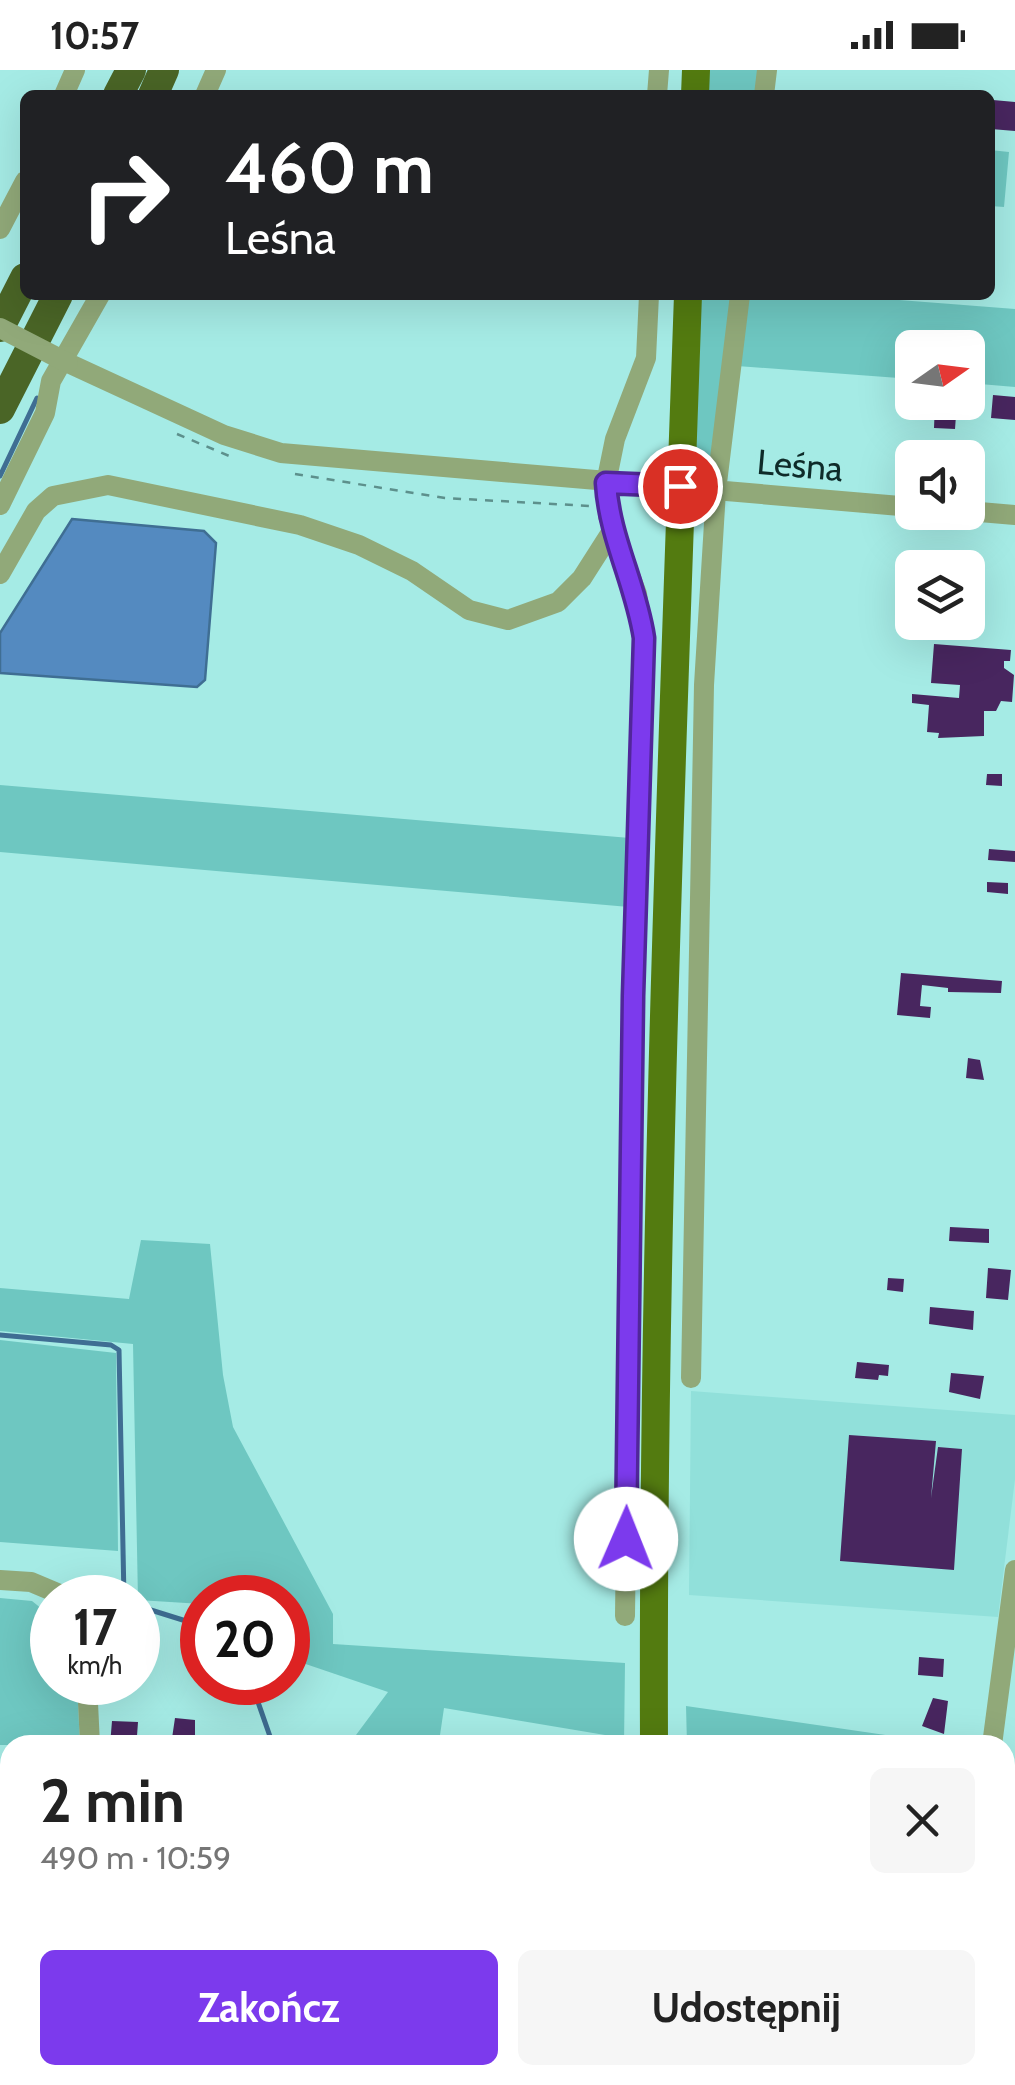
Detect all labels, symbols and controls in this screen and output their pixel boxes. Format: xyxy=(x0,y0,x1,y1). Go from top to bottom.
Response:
text: 10:57 xyxy=(50,12,139,59)
text: 460 m xyxy=(225,125,434,211)
icon: right xyxy=(60,130,190,260)
text: Leśna xyxy=(225,211,336,265)
north arrow xyxy=(895,330,985,420)
map controls xyxy=(895,330,985,640)
street label: Leśna xyxy=(755,440,845,490)
button: sound xyxy=(895,440,985,530)
pin xyxy=(638,444,723,529)
icon: arrive xyxy=(653,459,708,514)
button: layers xyxy=(895,550,985,640)
position arrow xyxy=(574,1487,678,1591)
speed limit sign: 20 xyxy=(180,1575,310,1705)
text: 17 xyxy=(73,1597,117,1658)
text: km/h xyxy=(68,1650,122,1680)
text: 2 min xyxy=(40,1764,185,1837)
button: close xyxy=(870,1768,975,1873)
text: 490 m · 10:59 xyxy=(40,1838,231,1877)
button: Zakończ xyxy=(40,1950,498,2065)
button: Udostępnij xyxy=(518,1950,975,2065)

